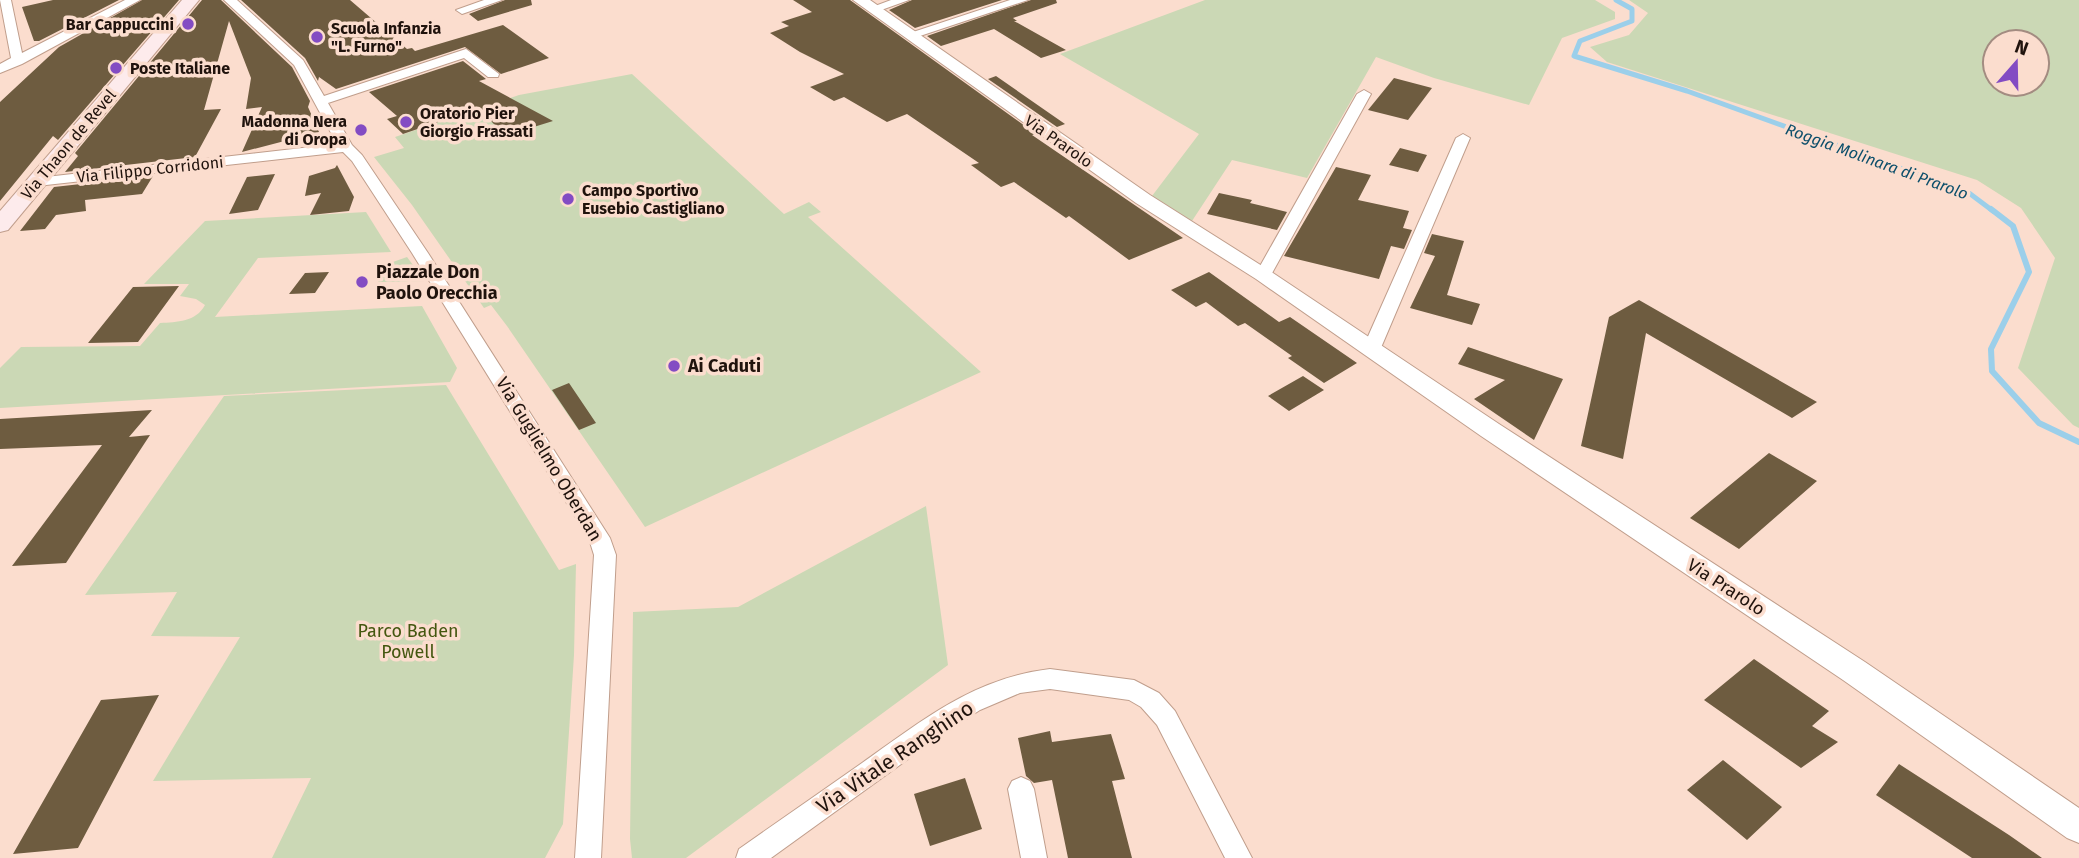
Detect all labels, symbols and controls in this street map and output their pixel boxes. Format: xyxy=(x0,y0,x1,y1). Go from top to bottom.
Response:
place label: Bar Cappuccini xyxy=(66,15,174,34)
marker: Bar Cappuccini xyxy=(180,16,196,32)
place label: Scuola Infanzia "L. Furno" xyxy=(331,19,441,56)
north arrow xyxy=(1981,28,2051,98)
marker: Scuola Infanzia "L. Furno" xyxy=(309,29,325,45)
text: N xyxy=(2012,35,2032,60)
place label: Poste Italiane xyxy=(130,59,230,78)
marker: Poste Italiane xyxy=(108,60,124,76)
street label: Via Thaon de Revel xyxy=(17,85,120,203)
place label: Oratorio Pier Giorgio Frassati xyxy=(420,104,533,141)
street label: Via Prarolo xyxy=(1021,111,1096,172)
place label: Madonna Nera di Oropa xyxy=(242,112,347,149)
marker: Oratorio Pier Giorgio Frassati xyxy=(398,114,414,130)
water label: Roggia Molinara di Prarolo xyxy=(1783,120,1971,203)
marker: Madonna Nera di Oropa xyxy=(353,122,369,138)
street label: Via Filippo Corridoni xyxy=(76,152,224,187)
place label: Campo Sportivo Eusebio Castigliano xyxy=(582,181,725,218)
marker: Campo Sportivo Eusebio Castigliano xyxy=(560,191,576,207)
place label: Piazzale Don Paolo Orecchia xyxy=(376,261,498,304)
marker: Piazzale Don Paolo Orecchia xyxy=(354,274,370,290)
place label: Ai Caduti xyxy=(687,355,761,377)
marker: Ai Caduti xyxy=(666,358,682,374)
street label: Via Guglielmo Oberdan xyxy=(491,373,607,545)
street label: Via Prarolo xyxy=(1683,554,1769,620)
park label: Parco Baden Powell xyxy=(357,620,459,663)
street label: Via Vitale Ranghino xyxy=(812,695,978,819)

